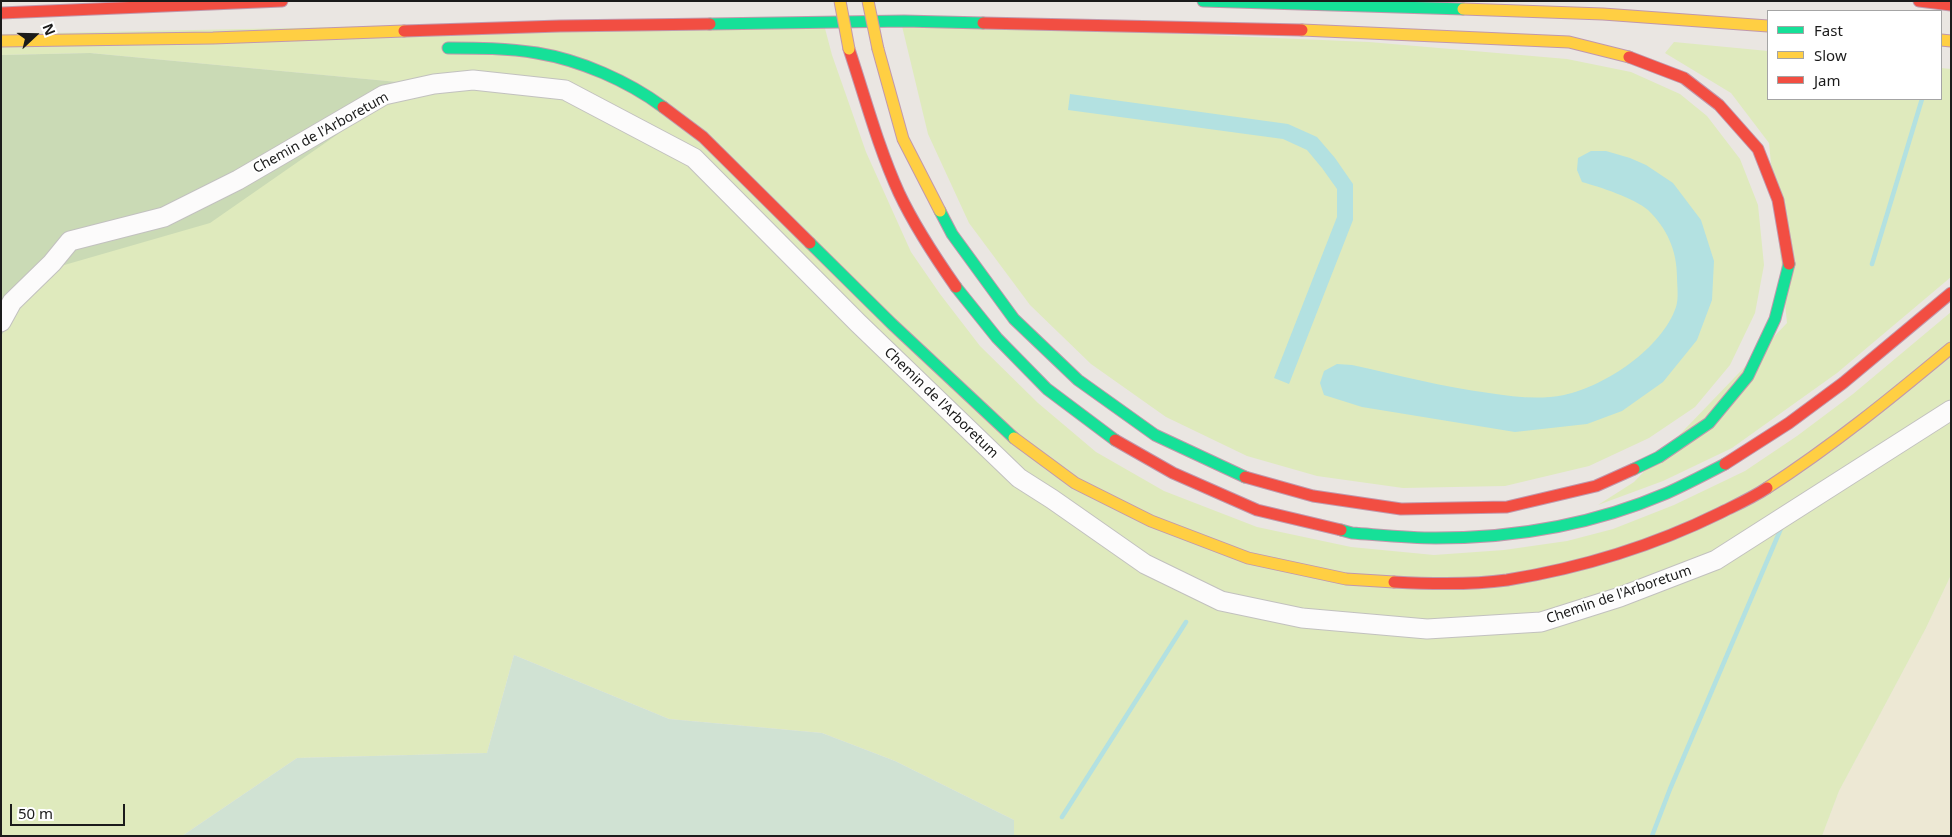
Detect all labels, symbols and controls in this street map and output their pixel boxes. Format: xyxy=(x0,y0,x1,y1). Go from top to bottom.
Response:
north arrow xyxy=(10,10,60,60)
legend xyxy=(1767,10,1942,100)
text: Fast xyxy=(1814,20,1843,40)
text: N xyxy=(39,21,60,38)
text: Slow xyxy=(1814,45,1847,65)
text: Jam xyxy=(1814,70,1841,90)
street label: Chemin de l'Arboretum xyxy=(250,89,392,177)
street label: Chemin de l'Arboretum xyxy=(880,344,1002,462)
street label: Chemin de l'Arboretum xyxy=(1544,562,1694,628)
scale bar xyxy=(12,794,128,826)
text: 50 m xyxy=(18,803,53,823)

